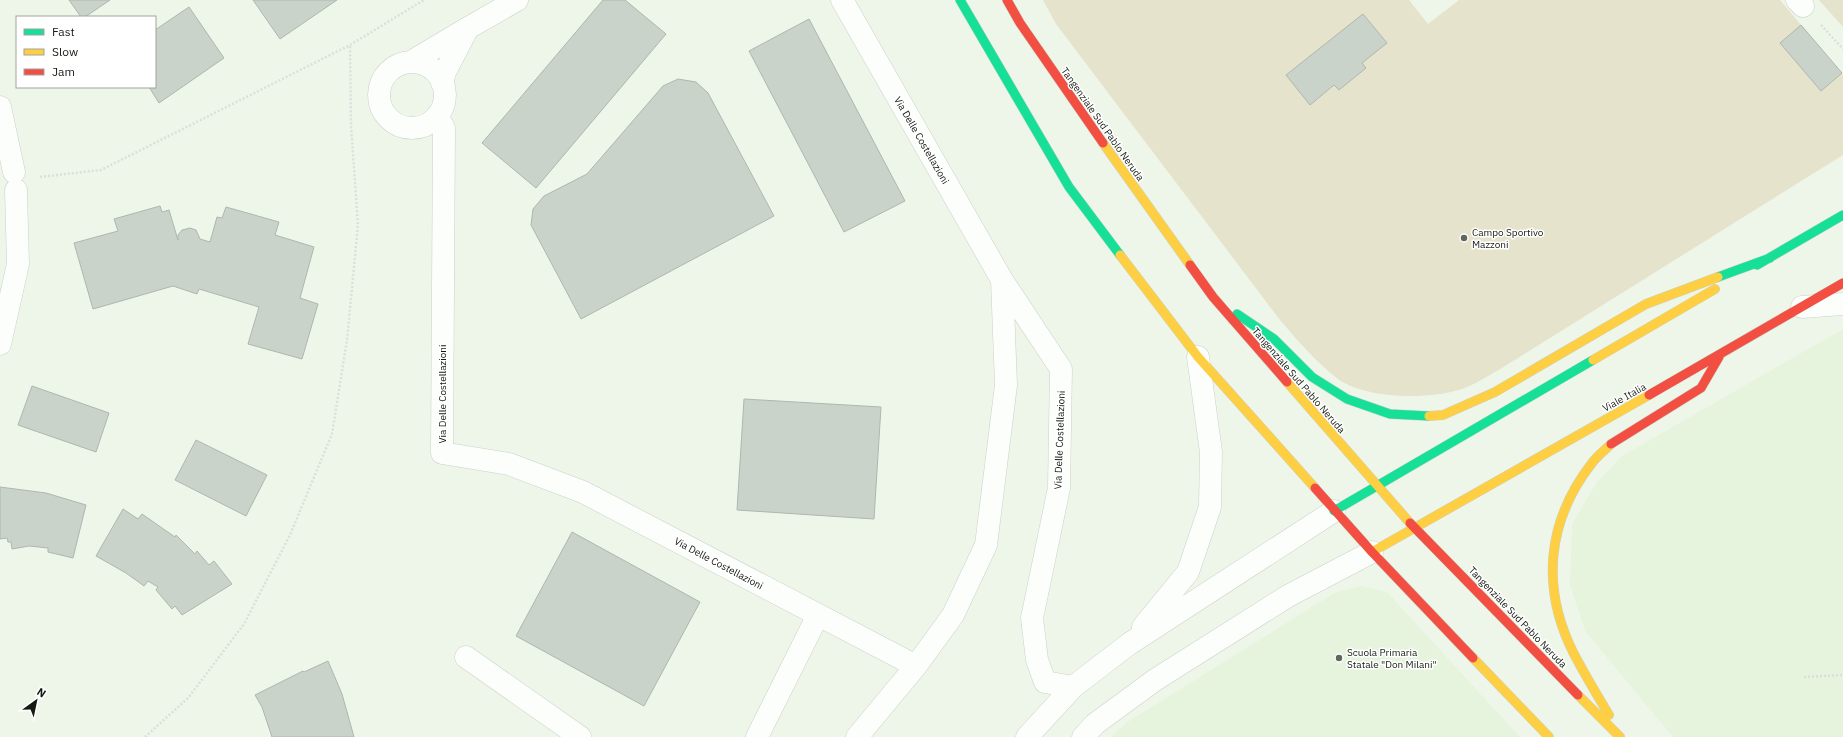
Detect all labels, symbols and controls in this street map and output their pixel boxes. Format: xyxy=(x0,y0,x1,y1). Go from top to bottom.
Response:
legend xyxy=(16,16,156,88)
text: Fast xyxy=(52,24,75,39)
text: Slow xyxy=(52,44,78,59)
text: Jam xyxy=(52,64,75,79)
street label: Tangenziale Sud Pablo Neruda xyxy=(1058,65,1147,184)
street label: Via Delle Costellazioni xyxy=(891,94,952,186)
place label: Campo Sportivo Mazzoni xyxy=(1472,226,1544,251)
marker: Campo Sportivo Mazzoni xyxy=(1459,233,1469,243)
street label: Tangenziale Sud Pablo Neruda xyxy=(1249,325,1349,436)
street label: Via Delle Costellazioni xyxy=(436,345,449,443)
street label: Viale Italia xyxy=(1600,380,1649,415)
street label: Via Delle Costellazioni xyxy=(1051,390,1068,490)
street label: Via Delle Costellazioni xyxy=(672,534,766,592)
street label: Tangenziale Sud Pablo Neruda xyxy=(1466,564,1570,671)
place label: Scuola Primaria Statale "Don Milani" xyxy=(1347,646,1437,671)
marker: Scuola Primaria Statale "Don Milani" xyxy=(1334,653,1344,663)
north arrow xyxy=(16,681,56,721)
text: N xyxy=(34,685,49,701)

